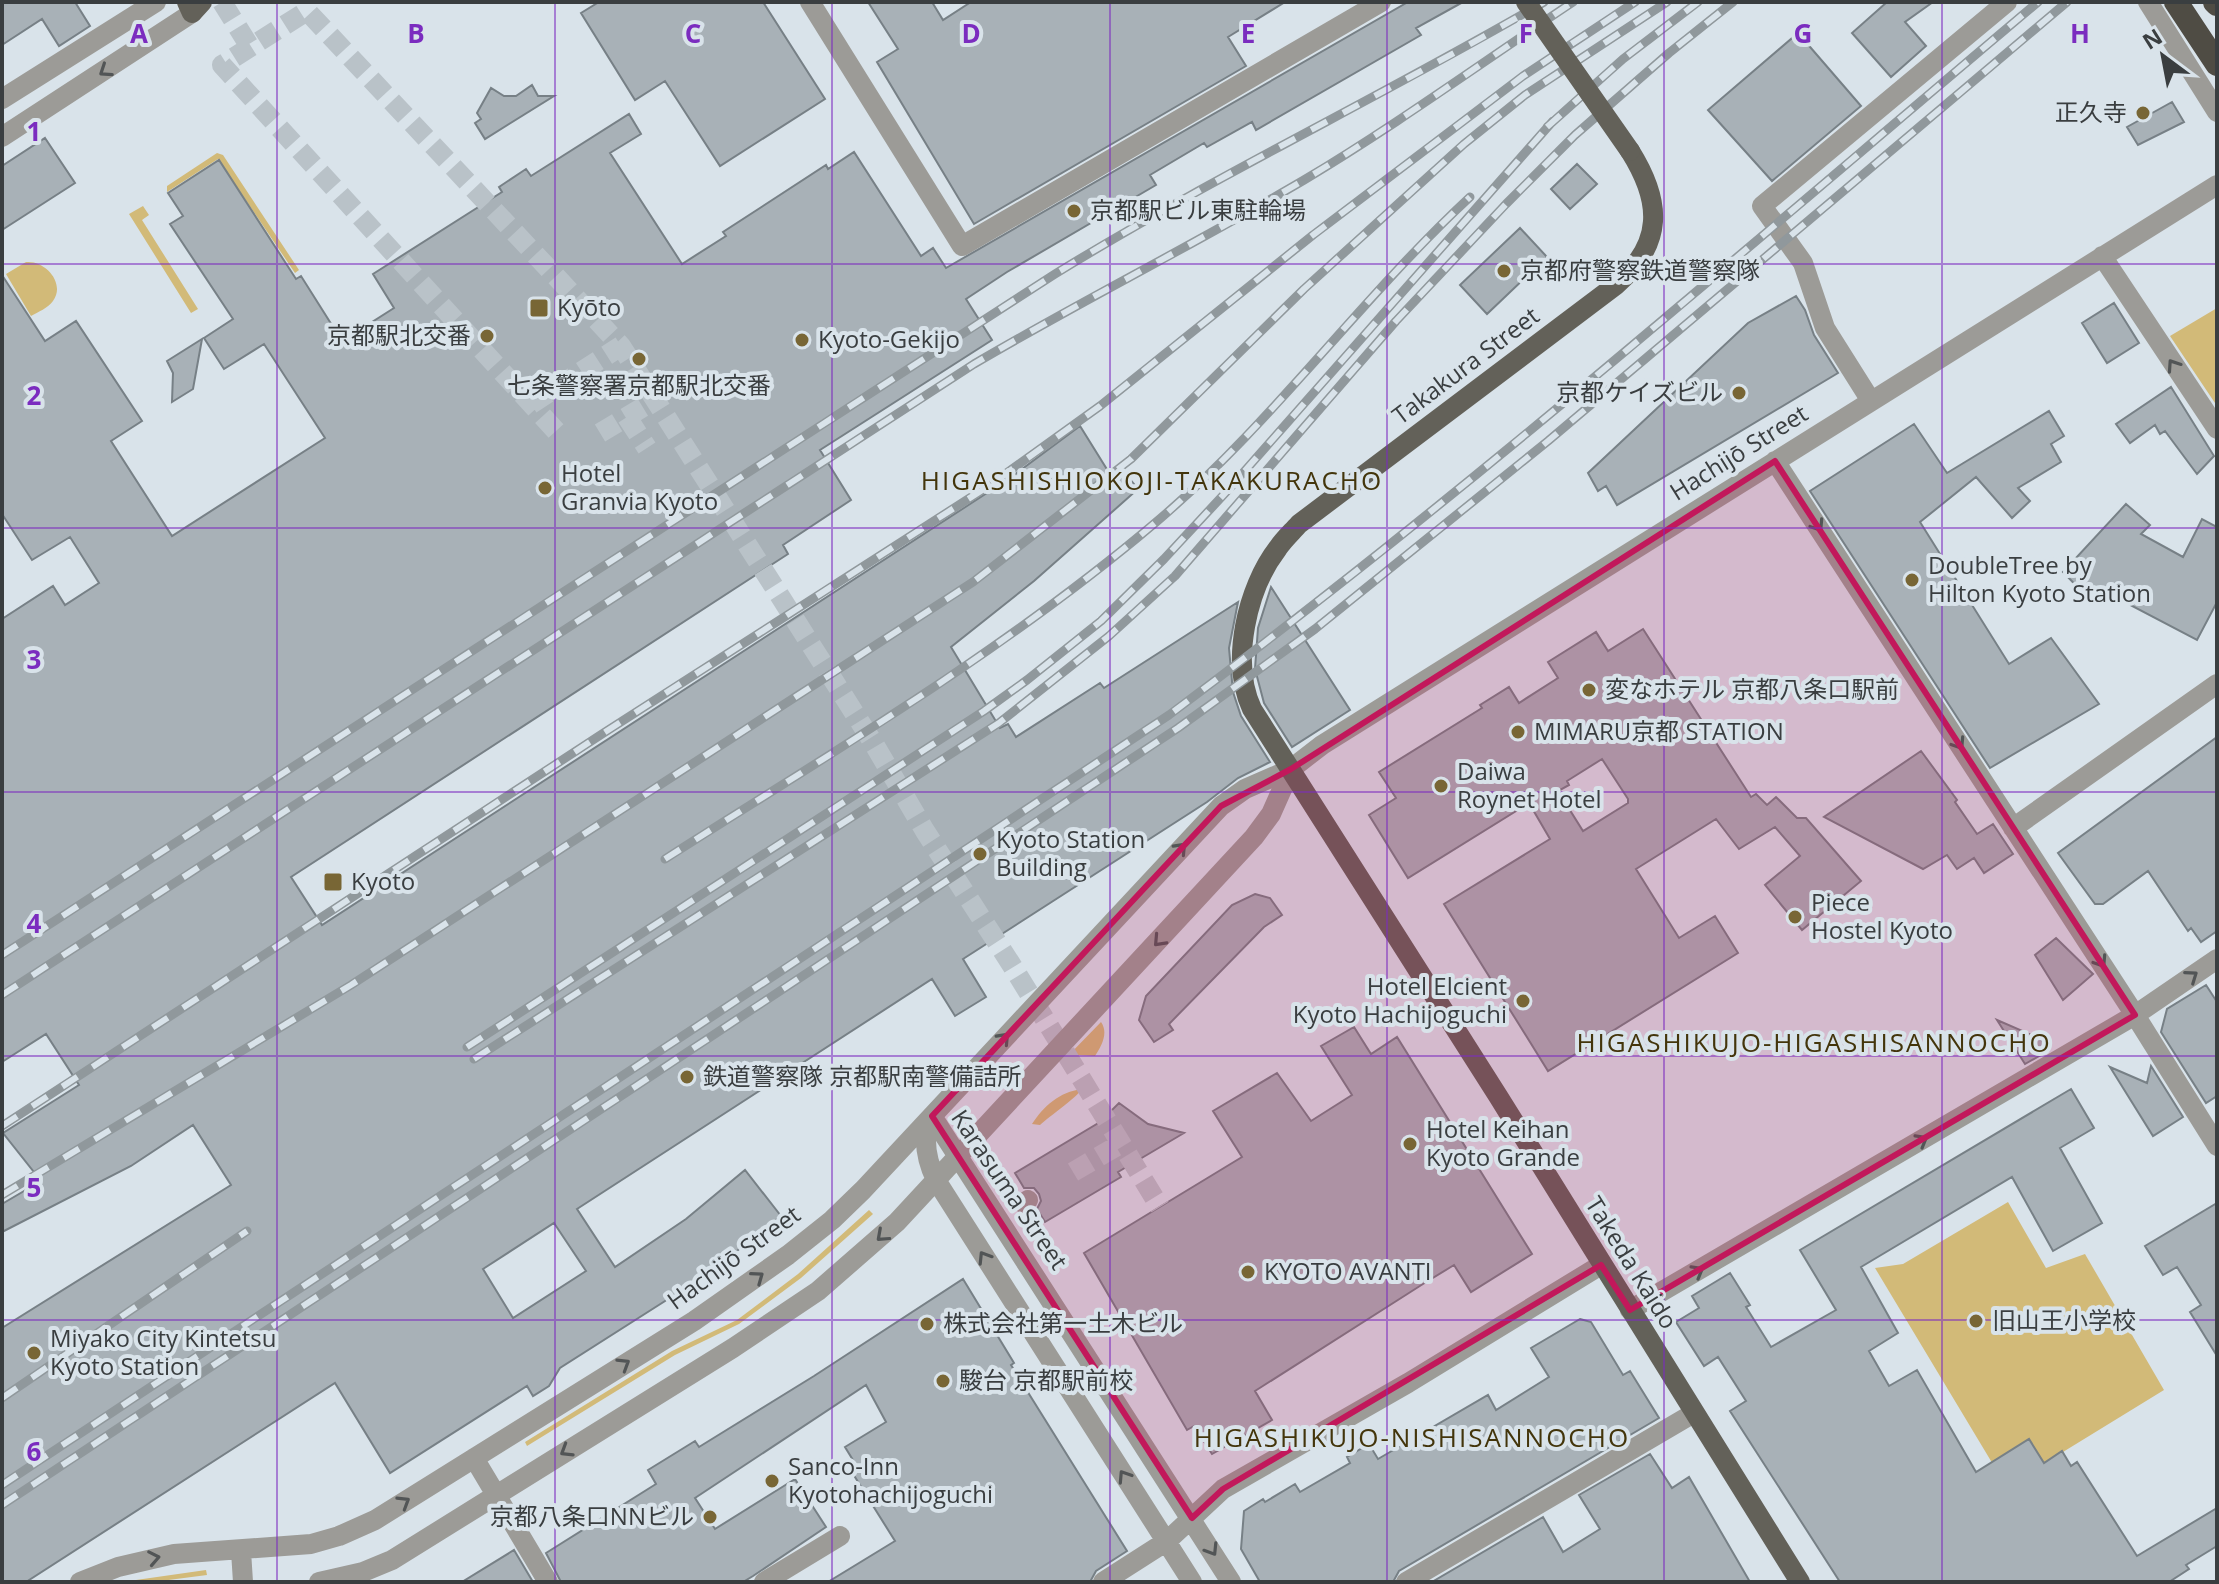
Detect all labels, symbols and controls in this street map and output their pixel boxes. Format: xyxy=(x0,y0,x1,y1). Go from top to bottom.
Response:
text: A xyxy=(130,15,148,51)
text: B xyxy=(407,15,425,51)
text: C xyxy=(685,15,701,51)
text: D xyxy=(961,15,981,51)
text: E xyxy=(1241,15,1255,51)
text: F xyxy=(1519,15,1533,51)
text: G xyxy=(1794,15,1812,51)
text: H xyxy=(2070,15,2090,51)
north arrow xyxy=(2123,16,2203,96)
text: N xyxy=(2136,21,2167,56)
one-way arrow xyxy=(99,61,114,76)
place label: 正久寺 xyxy=(2055,95,2127,128)
marker: 正久寺 xyxy=(2134,104,2152,122)
text: 1 xyxy=(27,113,41,149)
place label: 京都駅ビル東駐輪場 xyxy=(1090,193,1306,226)
marker: 京都駅ビル東駐輪場 xyxy=(1065,202,1083,220)
place label: 京都府警察鉄道警察隊 xyxy=(1520,253,1760,286)
marker: 京都府警察鉄道警察隊 xyxy=(1495,262,1513,280)
place label: Kyōto xyxy=(557,290,621,323)
marker: Kyōto xyxy=(528,297,550,319)
street label: Takakura Street xyxy=(1385,299,1545,431)
place label: 京都駅北交番 xyxy=(327,318,471,351)
place label: Kyoto-Gekijo xyxy=(818,322,960,355)
marker: 京都駅北交番 xyxy=(478,327,496,345)
marker: Kyoto-Gekijo xyxy=(793,331,811,349)
marker: 七条警察署京都駅北交番 xyxy=(630,350,648,368)
one-way arrow xyxy=(2168,359,2183,373)
place label: 七条警察署京都駅北交番 xyxy=(507,368,771,401)
place label: 京都ケイズビル xyxy=(1556,375,1723,408)
text: 2 xyxy=(27,377,42,413)
marker: 京都ケイズビル xyxy=(1730,384,1748,402)
street label: Hachijō Street xyxy=(1663,396,1814,507)
place label: Hotel Granvia Kyoto xyxy=(561,456,718,517)
district label: HIGASHISHIOKOJI-TAKAKURACHO xyxy=(921,462,1383,498)
marker: Hotel Granvia Kyoto xyxy=(536,479,554,497)
one-way arrow xyxy=(1808,517,1823,532)
place label: DoubleTree by Hilton Kyoto Station xyxy=(1928,548,2151,609)
marker: DoubleTree by Hilton Kyoto Station xyxy=(1903,571,1921,589)
text: 3 xyxy=(27,641,41,677)
place label: 変なホテル 京都八条口駅前 xyxy=(1605,672,1899,705)
marker: 変なホテル 京都八条口駅前 xyxy=(1580,681,1598,699)
place label: MIMARU京都 STATION xyxy=(1534,714,1784,747)
marker: MIMARU京都 STATION xyxy=(1509,723,1527,741)
one-way arrow xyxy=(1949,736,1964,750)
place label: Daiwa Roynet Hotel xyxy=(1457,754,1601,815)
marker: Daiwa Roynet Hotel xyxy=(1432,777,1450,795)
place label: Kyoto Station Building xyxy=(996,822,1145,883)
one-way arrow xyxy=(1172,843,1187,857)
marker: Kyoto Station Building xyxy=(971,845,989,863)
place label: Kyoto xyxy=(351,864,415,897)
marker: Kyoto xyxy=(322,871,344,893)
place label: Piece Hostel Kyoto xyxy=(1811,885,1953,946)
text: 4 xyxy=(27,905,42,941)
marker: Piece Hostel Kyoto xyxy=(1786,908,1804,926)
one-way arrow xyxy=(1155,931,1169,946)
one-way arrow xyxy=(2091,954,2106,968)
place label: Hotel Elcient Kyoto Hachijoguchi xyxy=(1293,969,1507,1030)
one-way arrow xyxy=(2184,971,2198,986)
marker: Hotel Elcient Kyoto Hachijoguchi xyxy=(1514,992,1532,1010)
district label: HIGASHIKUJO-HIGASHISANNOCHO xyxy=(1576,1024,2052,1060)
one-way arrow xyxy=(995,1033,1009,1048)
place label: 鉄道警察隊 京都駅南警備詰所 xyxy=(703,1059,1021,1092)
marker: 鉄道警察隊 京都駅南警備詰所 xyxy=(678,1068,696,1086)
street label: Karasuma Street xyxy=(945,1103,1076,1276)
place label: Hotel Keihan Kyoto Grande xyxy=(1426,1112,1580,1173)
one-way arrow xyxy=(1913,1134,1928,1150)
marker: Hotel Keihan Kyoto Grande xyxy=(1401,1135,1419,1153)
text: 5 xyxy=(27,1169,41,1205)
street label: Takeda Kaido xyxy=(1579,1190,1686,1335)
street label: Hachijō Street xyxy=(660,1197,806,1316)
one-way arrow xyxy=(876,1226,891,1240)
one-way arrow xyxy=(978,1251,994,1266)
place label: KYOTO AVANTI xyxy=(1264,1254,1432,1287)
marker: KYOTO AVANTI xyxy=(1239,1263,1257,1281)
one-way arrow xyxy=(1689,1265,1704,1281)
one-way arrow xyxy=(749,1272,764,1286)
place label: 旧山王小学校 xyxy=(1992,1303,2136,1336)
place label: 株式会社第一土木ビル xyxy=(943,1306,1183,1339)
marker: 旧山王小学校 xyxy=(1967,1312,1985,1330)
marker: 株式会社第一土木ビル xyxy=(918,1315,936,1333)
place label: Miyako City Kintetsu Kyoto Station xyxy=(50,1321,277,1382)
marker: Miyako City Kintetsu Kyoto Station xyxy=(25,1344,43,1362)
one-way arrow xyxy=(615,1359,630,1374)
place label: 駿台 京都駅前校 xyxy=(959,1363,1133,1396)
marker: 駿台 京都駅前校 xyxy=(934,1372,952,1390)
district label: HIGASHIKUJO-NISHISANNOCHO xyxy=(1194,1419,1630,1455)
text: 6 xyxy=(27,1433,42,1469)
one-way arrow xyxy=(560,1442,575,1457)
place label: Sanco-Inn Kyotohachijoguchi xyxy=(788,1449,993,1510)
one-way arrow xyxy=(1119,1470,1134,1485)
marker: Sanco-Inn Kyotohachijoguchi xyxy=(763,1472,781,1490)
one-way arrow xyxy=(395,1497,409,1512)
place label: 京都八条口NNビル xyxy=(490,1499,694,1532)
marker: 京都八条口NNビル xyxy=(701,1508,719,1526)
one-way arrow xyxy=(1202,1541,1217,1556)
one-way arrow xyxy=(147,1551,161,1568)

